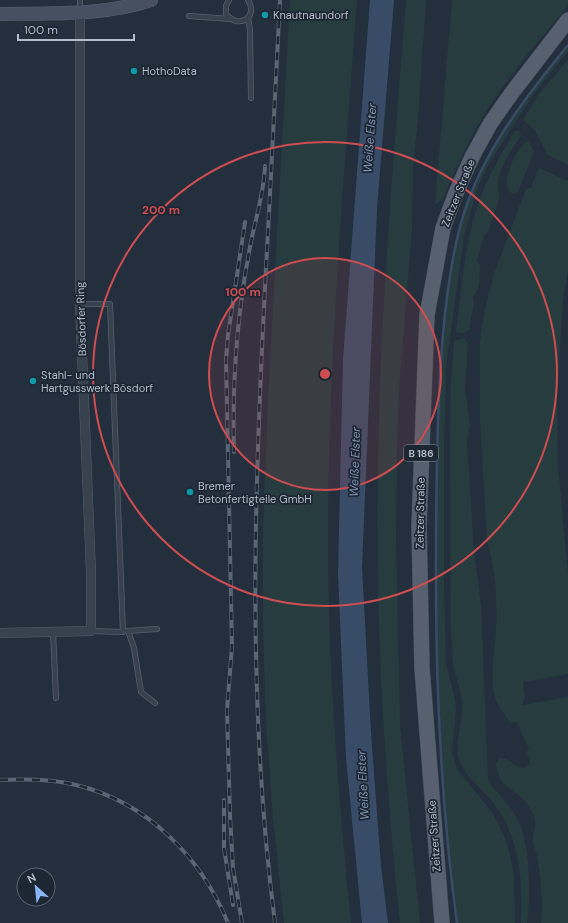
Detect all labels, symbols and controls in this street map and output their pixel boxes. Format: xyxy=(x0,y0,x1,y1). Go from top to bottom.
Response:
place label: Knautnaundorf xyxy=(273,8,349,22)
marker: Knautnaundorf xyxy=(260,10,270,20)
scale bar xyxy=(18,16,134,42)
text: 100 m xyxy=(24,22,58,38)
place label: HothoData xyxy=(142,64,197,78)
marker: HothoData xyxy=(129,66,139,76)
water label: Weiße Elster xyxy=(360,102,380,173)
street label: Zeitzer Straße xyxy=(438,157,478,229)
text: 200 m xyxy=(142,202,180,218)
street label: Bösdorfer Ring xyxy=(73,281,89,357)
text: 100 m xyxy=(225,284,261,300)
centre of rings xyxy=(318,367,332,381)
place label: Stahl- und Hartgusswerk Bösdorf xyxy=(41,368,153,395)
marker: Stahl- und Hartgusswerk Bösdorf xyxy=(28,376,38,386)
water label: Weiße Elster xyxy=(346,426,364,497)
road number: B 186 xyxy=(404,445,438,461)
street label: Zeitzer Straße xyxy=(412,477,428,549)
place label: Bremer Betonfertigteile GmbH xyxy=(198,479,312,506)
marker: Bremer Betonfertigteile GmbH xyxy=(185,487,195,497)
water label: Weiße Elster xyxy=(353,749,373,820)
street label: Zeitzer Straße xyxy=(425,800,443,872)
north arrow xyxy=(16,867,56,907)
text: N xyxy=(25,870,38,886)

